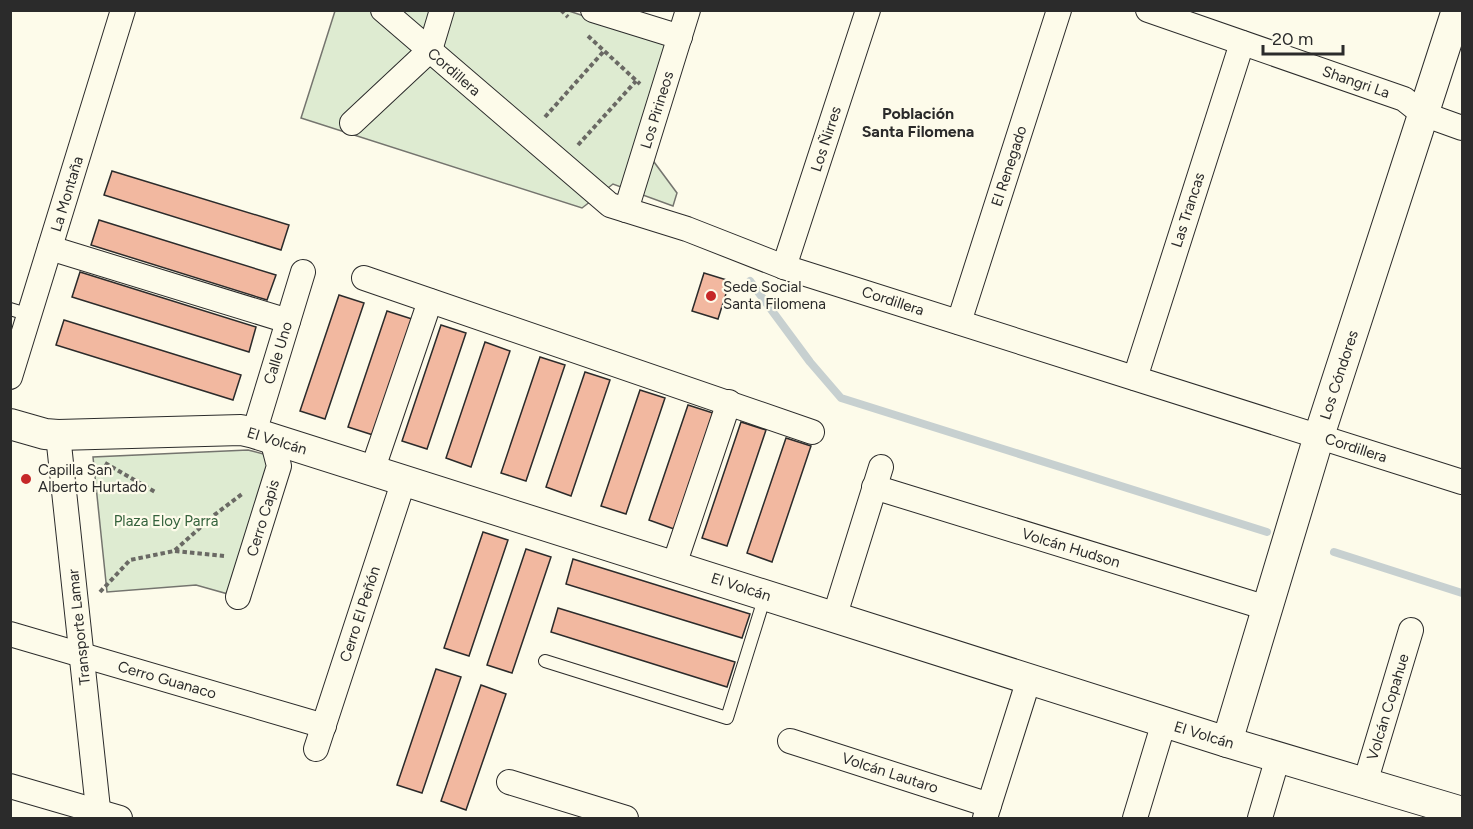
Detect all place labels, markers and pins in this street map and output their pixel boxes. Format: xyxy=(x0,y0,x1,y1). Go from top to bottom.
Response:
place label: Sede Social Santa Filomena xyxy=(723,278,826,313)
marker: Sede Social Santa Filomena xyxy=(704,289,718,303)
place label: Capilla San Alberto Hurtado xyxy=(38,461,147,496)
marker: Capilla San Alberto Hurtado xyxy=(19,472,33,486)

